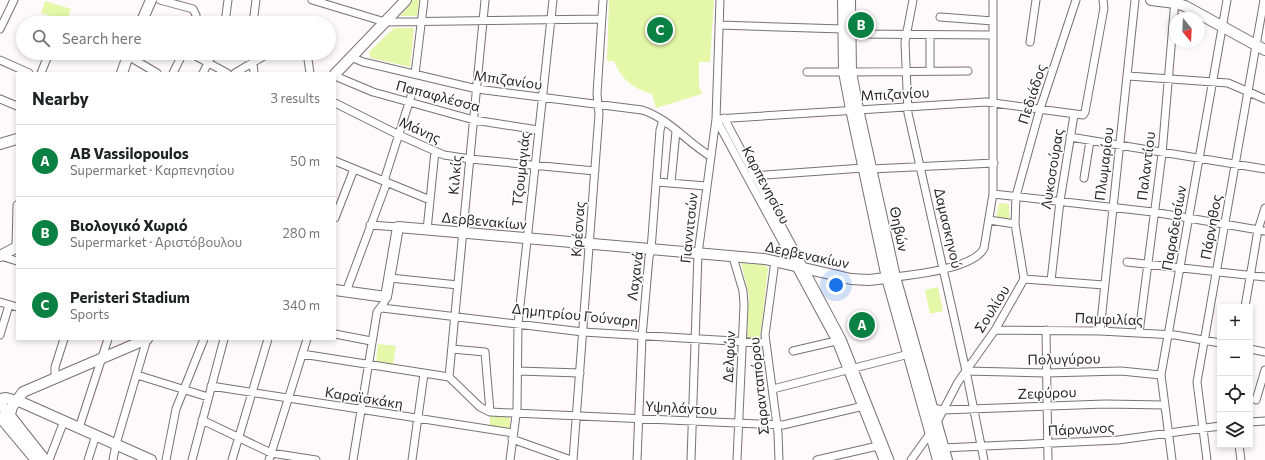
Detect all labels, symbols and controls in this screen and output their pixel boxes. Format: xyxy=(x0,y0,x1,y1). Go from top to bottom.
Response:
pin: B xyxy=(848,10,874,40)
north arrow xyxy=(1169,12,1205,48)
pin: C xyxy=(647,15,673,45)
search box xyxy=(16,16,336,60)
icon: search xyxy=(30,27,52,49)
text: Search here xyxy=(62,29,141,47)
street label: Πεδιάδος xyxy=(1014,62,1049,126)
street label: Μπιζανίου xyxy=(473,66,543,93)
street label: Παπαφλέσσα xyxy=(394,76,482,115)
street label: Μπιζανίου xyxy=(860,83,930,104)
text: Nearby xyxy=(32,88,89,109)
text: 3 results xyxy=(271,90,320,106)
street label: Μάνης xyxy=(397,113,444,146)
street label: Πλωμαρίου xyxy=(1091,126,1116,202)
street label: Λυκοσούρας xyxy=(1037,127,1066,211)
street label: Παλαντίου xyxy=(1133,130,1158,201)
street label: Τζουμαγιάς xyxy=(508,131,533,207)
street label: Καρπενησίου xyxy=(739,143,794,227)
text: AB Vassilopoulos xyxy=(70,144,189,162)
text: A xyxy=(40,153,50,169)
text: 50 m xyxy=(290,153,320,169)
street label: Κιλκίς xyxy=(444,154,465,195)
text: Supermarket · Καρπενησίου xyxy=(70,162,234,178)
street label: Παραδεισίων xyxy=(1158,184,1189,272)
street label: Δαμασκηνού xyxy=(931,186,966,270)
street label: Γιαννιτσών xyxy=(676,192,701,264)
street label: Πάρνηθος xyxy=(1196,193,1225,261)
street label: Κρέσνας xyxy=(567,200,588,257)
street label: Θηβών xyxy=(886,205,913,253)
street label: Δερβενακίων xyxy=(441,208,527,233)
text: Βιολογικό Χωριό xyxy=(70,216,188,234)
text: B xyxy=(41,225,49,241)
text: 280 m xyxy=(283,225,320,241)
text: Supermarket · Αριστόβουλου xyxy=(70,234,242,250)
street label: Δερβενακίων xyxy=(764,237,851,272)
street label: Λαχανά xyxy=(623,250,646,301)
your location xyxy=(826,275,846,295)
street label: Σουλίου xyxy=(970,282,1013,336)
text: Peristeri Stadium xyxy=(70,288,190,306)
text: C xyxy=(41,297,49,313)
text: 340 m xyxy=(282,297,320,313)
street label: Δημητρίου Γούναρη xyxy=(511,299,639,330)
map controls xyxy=(1217,304,1253,448)
button: + xyxy=(1217,304,1253,340)
text: Sports xyxy=(70,306,110,322)
street label: Παμφιλίας xyxy=(1075,309,1144,328)
pin: A xyxy=(849,310,875,340)
street label: Δελφών xyxy=(719,331,738,383)
street label: Σαρανταπόρου xyxy=(745,336,772,436)
button: − xyxy=(1217,340,1253,376)
street label: Πολυγύρου xyxy=(1027,349,1101,368)
button: locate xyxy=(1217,376,1253,412)
street label: Καραϊσκάκη xyxy=(324,383,404,412)
street label: Ζεφύρου xyxy=(1017,383,1077,402)
street label: Υψηλάντου xyxy=(645,397,718,418)
button: layers xyxy=(1217,412,1253,448)
street label: Πάρνωνος xyxy=(1047,418,1115,439)

